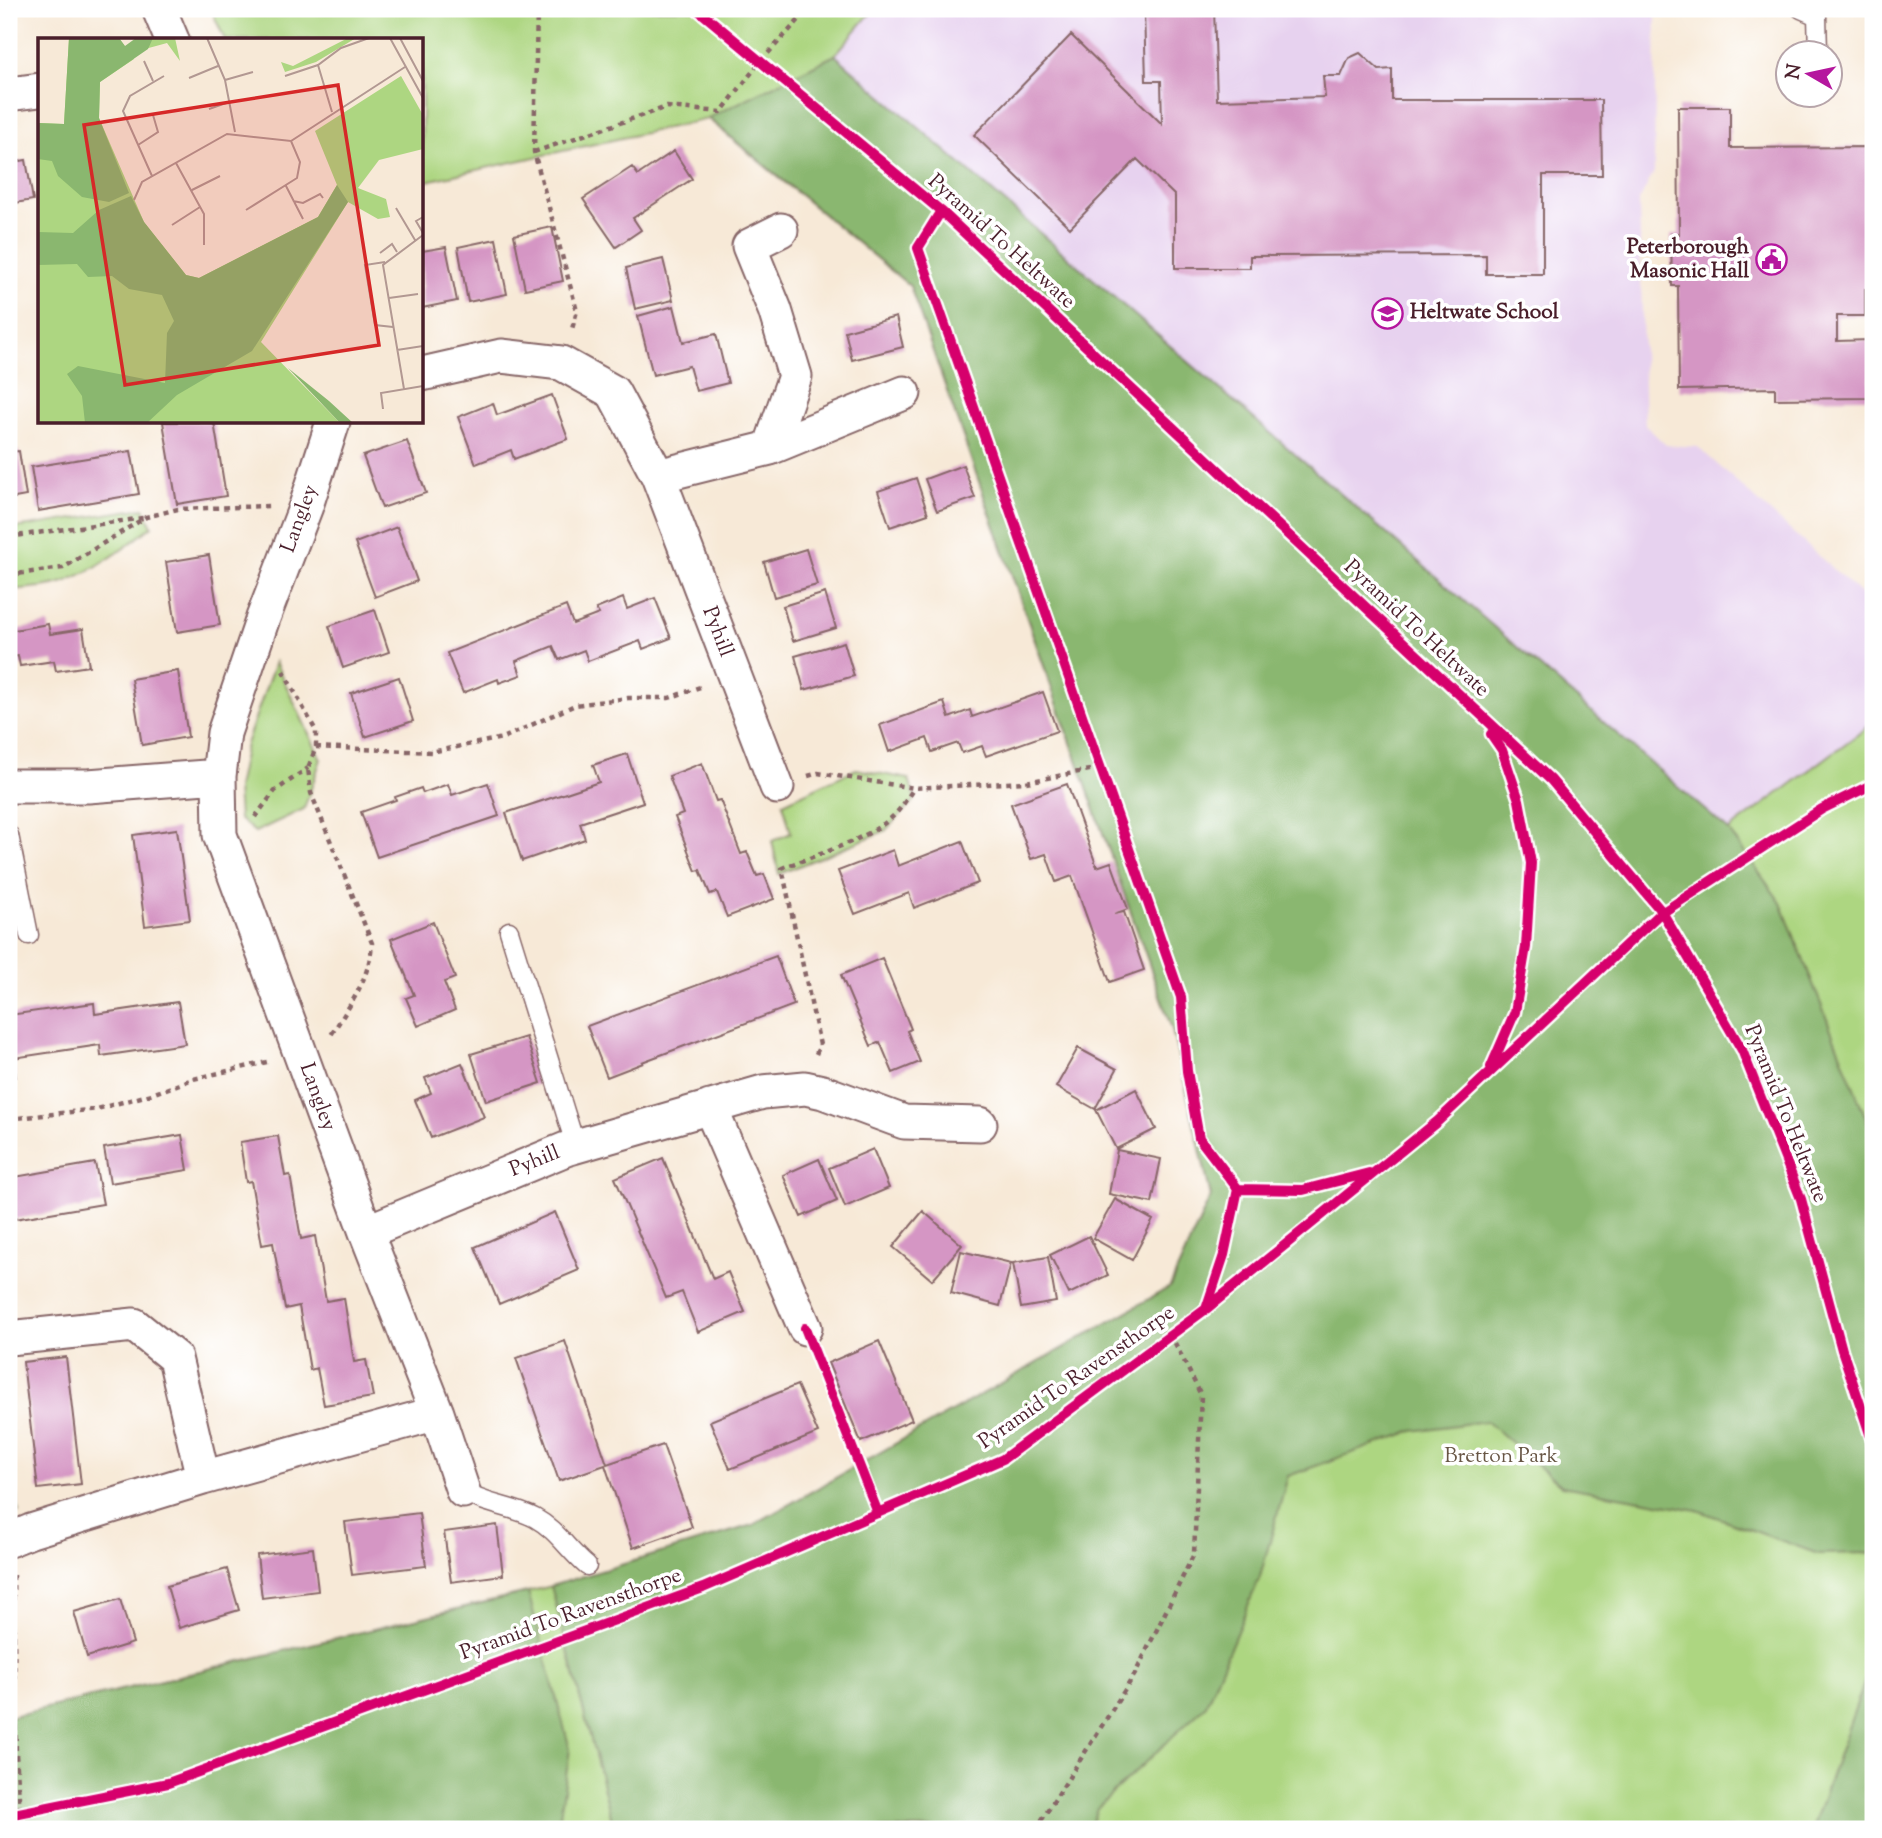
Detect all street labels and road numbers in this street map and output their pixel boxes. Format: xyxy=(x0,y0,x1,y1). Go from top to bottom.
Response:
street label: Pyramid To Heltwate xyxy=(921,168,1081,316)
street label: Langley xyxy=(274,480,326,557)
street label: Pyramid To Heltwate xyxy=(1337,553,1495,705)
street label: Pyhill xyxy=(694,602,740,662)
street label: Pyramid To Heltwate xyxy=(1736,1021,1834,1207)
street label: Langley xyxy=(291,1059,343,1136)
street label: Pyhill xyxy=(505,1138,565,1186)
street label: Pyramid To Ravensthorpe xyxy=(973,1299,1181,1457)
street label: Pyramid To Ravensthorpe xyxy=(456,1561,686,1669)

